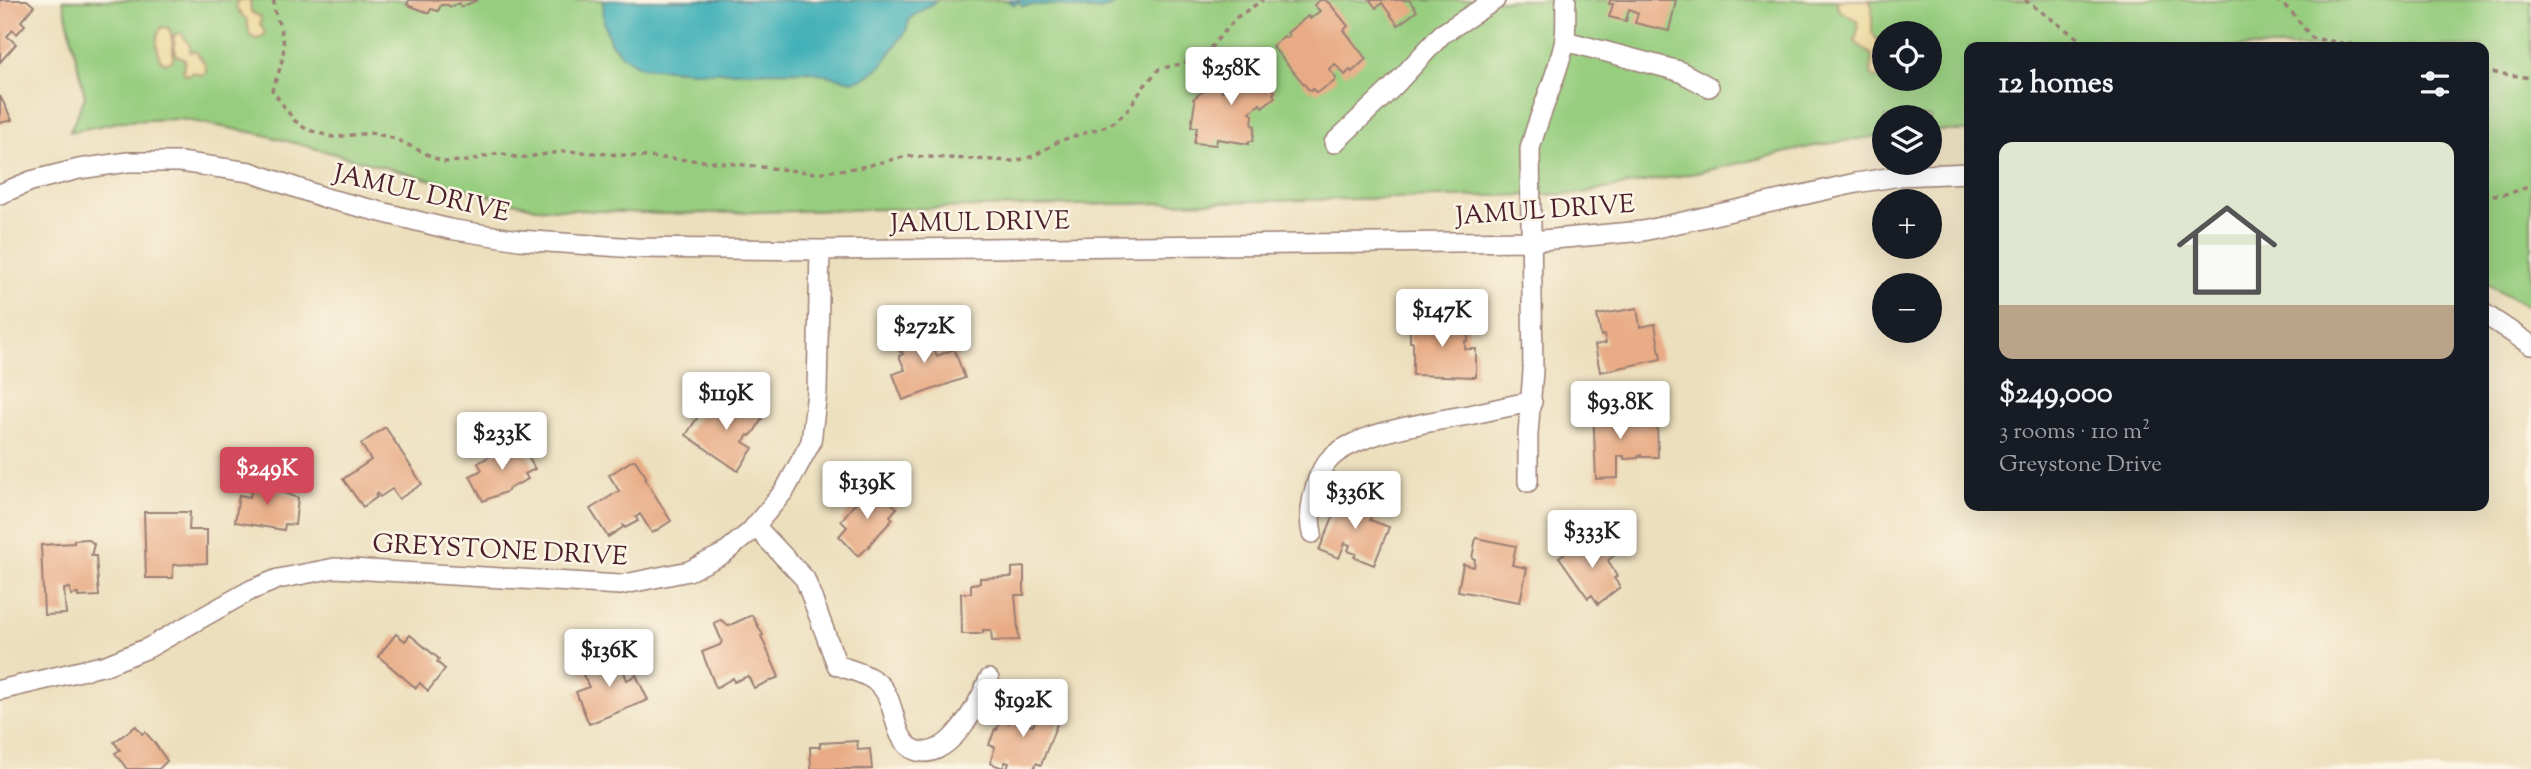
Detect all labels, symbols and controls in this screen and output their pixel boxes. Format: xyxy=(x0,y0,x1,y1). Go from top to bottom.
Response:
map controls xyxy=(1872,21,1942,343)
button: locate xyxy=(1872,21,1942,91)
pin: $258K xyxy=(1182,48,1280,107)
text: $258K xyxy=(1201,53,1261,86)
text: 12 homes xyxy=(1999,63,2114,106)
icon: filters xyxy=(2416,65,2454,103)
button: layers xyxy=(1872,105,1942,175)
street label: JAMUL DRIVE xyxy=(328,156,513,233)
street label: JAMUL DRIVE xyxy=(1452,187,1636,236)
icon: home xyxy=(2164,187,2290,313)
button: + xyxy=(1872,189,1942,259)
street label: JAMUL DRIVE xyxy=(888,203,1070,244)
button: − xyxy=(1872,273,1942,343)
pin: $147K xyxy=(1393,290,1491,349)
text: $147K xyxy=(1412,295,1472,328)
pin: $272K xyxy=(875,306,973,365)
text: $272K xyxy=(893,311,955,344)
pin: $119K xyxy=(677,372,775,432)
text: $249,000 xyxy=(1999,373,2113,416)
text: $119K xyxy=(698,378,754,411)
pin: $93.8K xyxy=(1563,382,1677,441)
text: $93.8K xyxy=(1587,387,1653,420)
pin: $233K xyxy=(453,412,551,472)
text: 3 rooms · 110 m² xyxy=(1999,416,2150,449)
text: $233K xyxy=(473,418,531,451)
pin: $249K xyxy=(218,448,316,507)
text: Greystone Drive xyxy=(1999,449,2162,482)
text: $249K xyxy=(236,453,298,486)
pin: $139K xyxy=(818,462,916,521)
text: $139K xyxy=(839,467,896,500)
pin: $336K xyxy=(1306,472,1404,531)
text: $336K xyxy=(1326,477,1384,510)
pin: $333K xyxy=(1543,510,1641,570)
text: $333K xyxy=(1564,516,1620,549)
street label: GREYSTONE DRIVE xyxy=(371,526,629,577)
pin: $136K xyxy=(560,630,658,689)
text: $136K xyxy=(580,635,638,668)
pin: $192K xyxy=(974,680,1072,739)
text: $192K xyxy=(994,685,1052,718)

